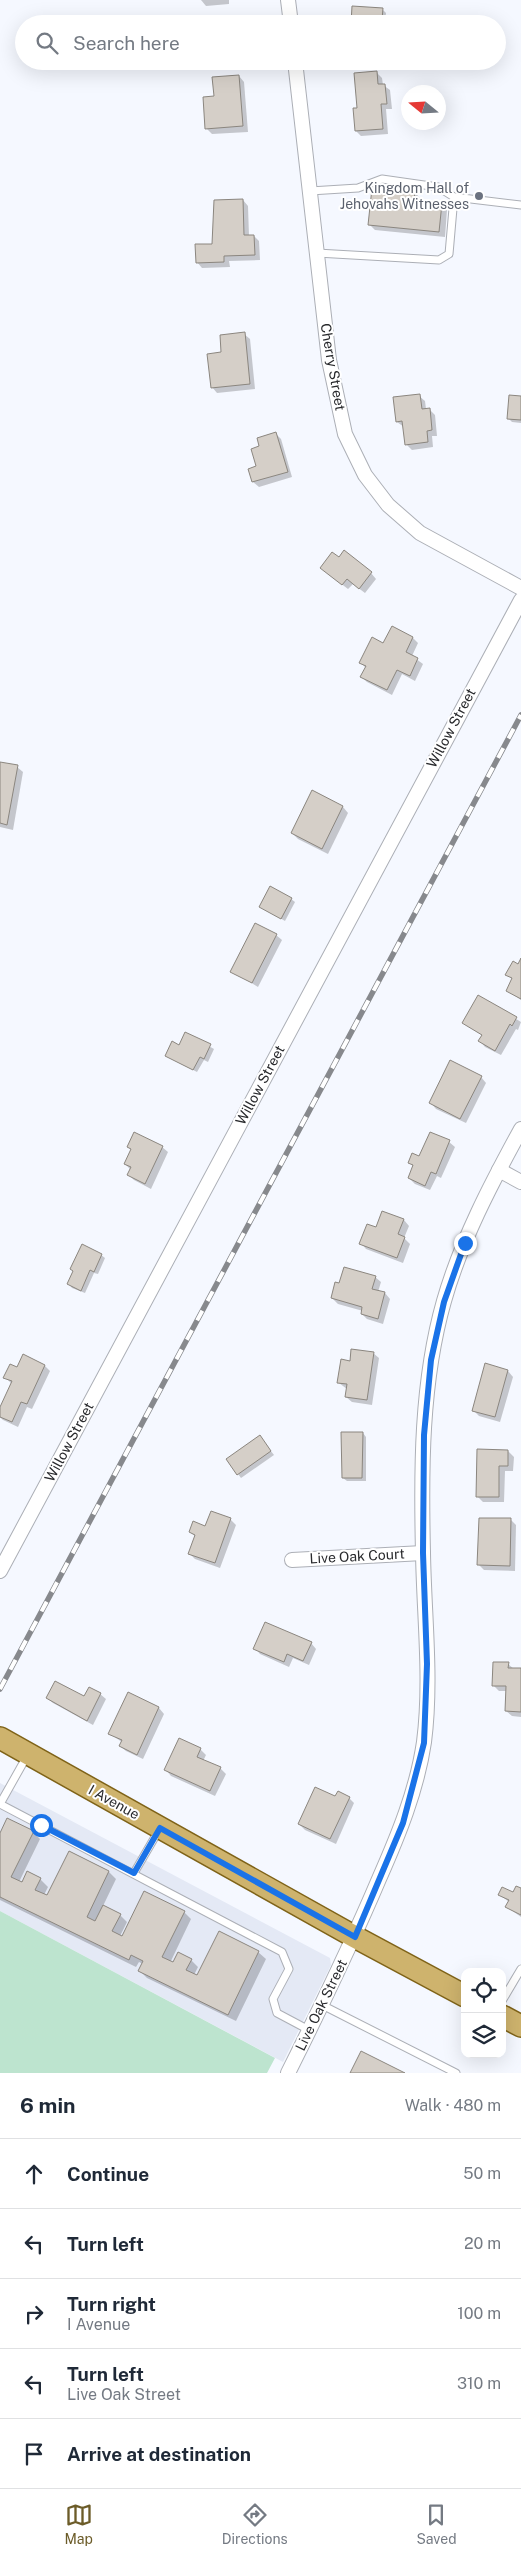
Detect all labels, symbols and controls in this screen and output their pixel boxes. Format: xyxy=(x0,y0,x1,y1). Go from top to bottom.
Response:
search box xyxy=(15,15,506,70)
icon: search xyxy=(33,29,61,57)
text: Search here xyxy=(73,32,180,54)
north arrow xyxy=(401,85,446,130)
place label: Kingdom Hall of Jehovahs Witnesses xyxy=(340,180,469,212)
marker: Kingdom Hall of Jehovahs Witnesses xyxy=(473,190,485,202)
street label: Cherry Street xyxy=(317,322,349,412)
street label: Willow Street xyxy=(423,685,479,771)
street label: Willow Street xyxy=(232,1042,288,1128)
route end xyxy=(454,1232,477,1255)
street label: Willow Street xyxy=(41,1399,97,1485)
street label: Live Oak Court xyxy=(309,1546,405,1566)
street label: I Avenue xyxy=(86,1782,142,1822)
route start xyxy=(30,1814,53,1837)
street label: Live Oak Street xyxy=(292,1957,350,2053)
map controls xyxy=(461,1968,506,2058)
button: locate xyxy=(461,1968,506,2013)
button: layers xyxy=(461,2013,506,2058)
text: 6 min xyxy=(20,2093,76,2118)
text: Walk · 480 m xyxy=(405,2096,501,2115)
icon: ahead xyxy=(20,2160,48,2188)
text: Continue xyxy=(67,2163,149,2185)
text: 50 m xyxy=(463,2164,501,2183)
icon: left xyxy=(20,2230,48,2258)
text: Turn left xyxy=(67,2233,144,2255)
text: 20 m xyxy=(464,2234,501,2253)
text: Turn right xyxy=(67,2293,156,2315)
icon: right xyxy=(20,2300,48,2328)
text: 100 m xyxy=(457,2304,501,2323)
text: I Avenue xyxy=(67,2315,130,2334)
text: Turn left xyxy=(67,2363,144,2385)
icon: left xyxy=(20,2370,48,2398)
text: 310 m xyxy=(457,2374,501,2393)
text: Live Oak Street xyxy=(67,2385,181,2404)
icon: arrive xyxy=(20,2440,48,2468)
text: Arrive at destination xyxy=(67,2443,251,2465)
tab: Map xyxy=(64,2501,93,2547)
tab: Directions xyxy=(222,2501,288,2547)
tab: Saved xyxy=(416,2501,457,2547)

